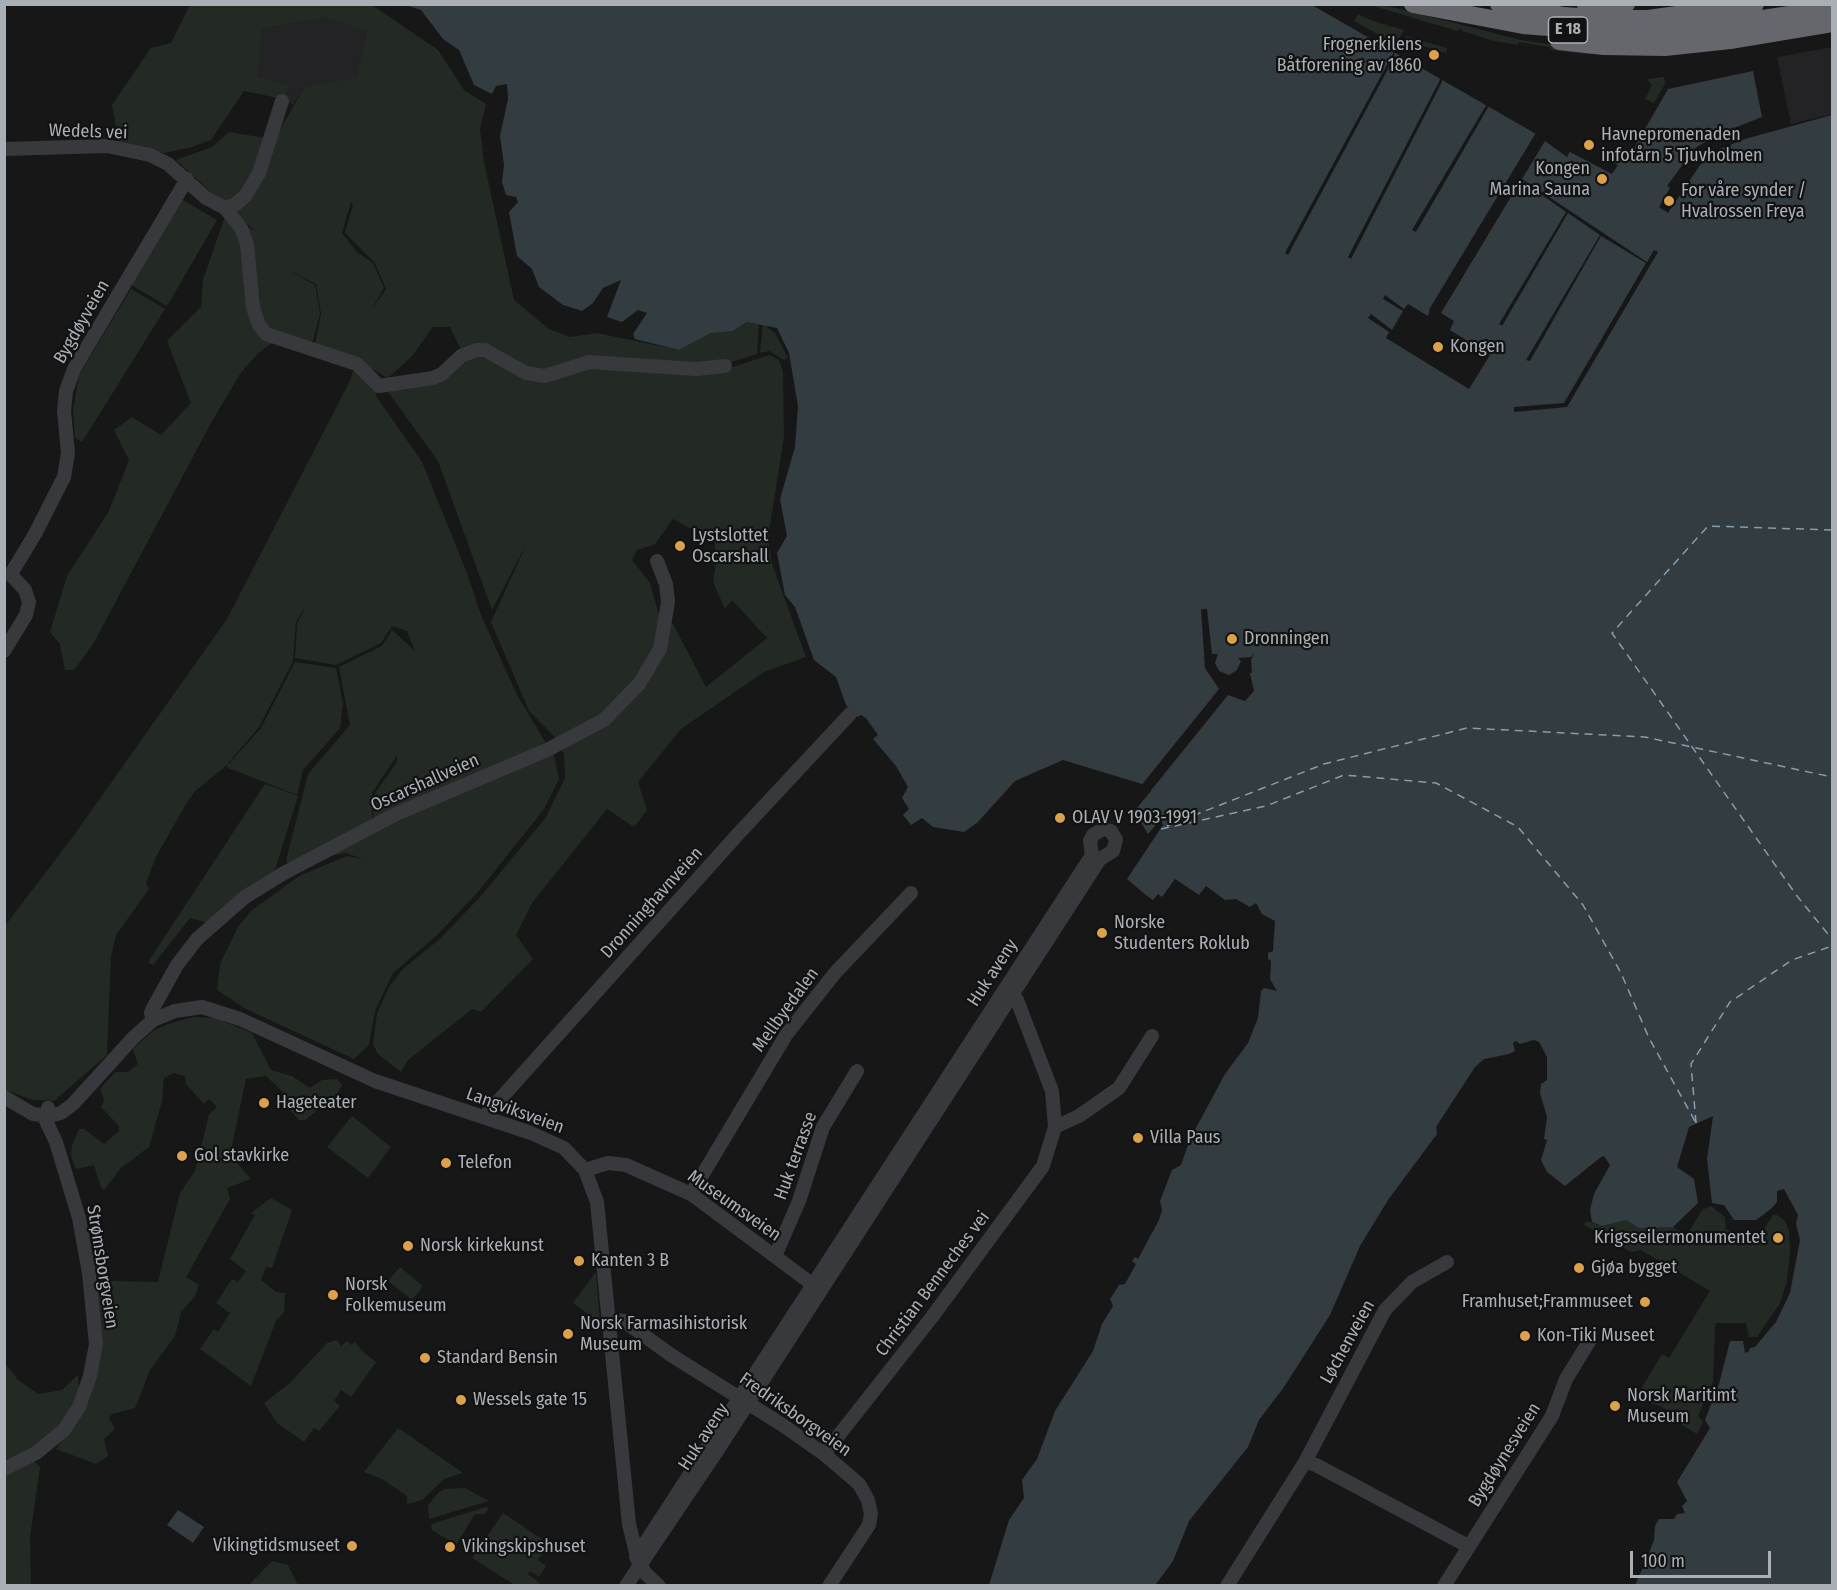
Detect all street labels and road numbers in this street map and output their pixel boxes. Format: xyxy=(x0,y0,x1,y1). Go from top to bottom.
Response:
road number: E 18 xyxy=(1548,17,1588,43)
street label: Wedels vei xyxy=(48,120,128,144)
street label: Bygdøyveien xyxy=(49,276,115,368)
street label: Oscarshallveien xyxy=(368,749,482,817)
street label: Dronninghavnveien xyxy=(596,843,708,963)
street label: Huk aveny xyxy=(963,935,1023,1011)
street label: Mellbyedalen xyxy=(748,964,824,1056)
street label: Langviksveien xyxy=(463,1083,567,1139)
street label: Huk terrasse xyxy=(770,1109,822,1203)
street label: Museumsveien xyxy=(683,1166,785,1246)
street label: Strømsborgveien xyxy=(82,1204,122,1330)
street label: Christian Benneches vei xyxy=(871,1207,995,1361)
street label: Løchenveien xyxy=(1316,1296,1380,1388)
street label: Fredriksborgveien xyxy=(735,1368,855,1462)
street label: Huk aveny xyxy=(674,1399,734,1475)
street label: Bygdøynesveien xyxy=(1464,1399,1546,1511)

